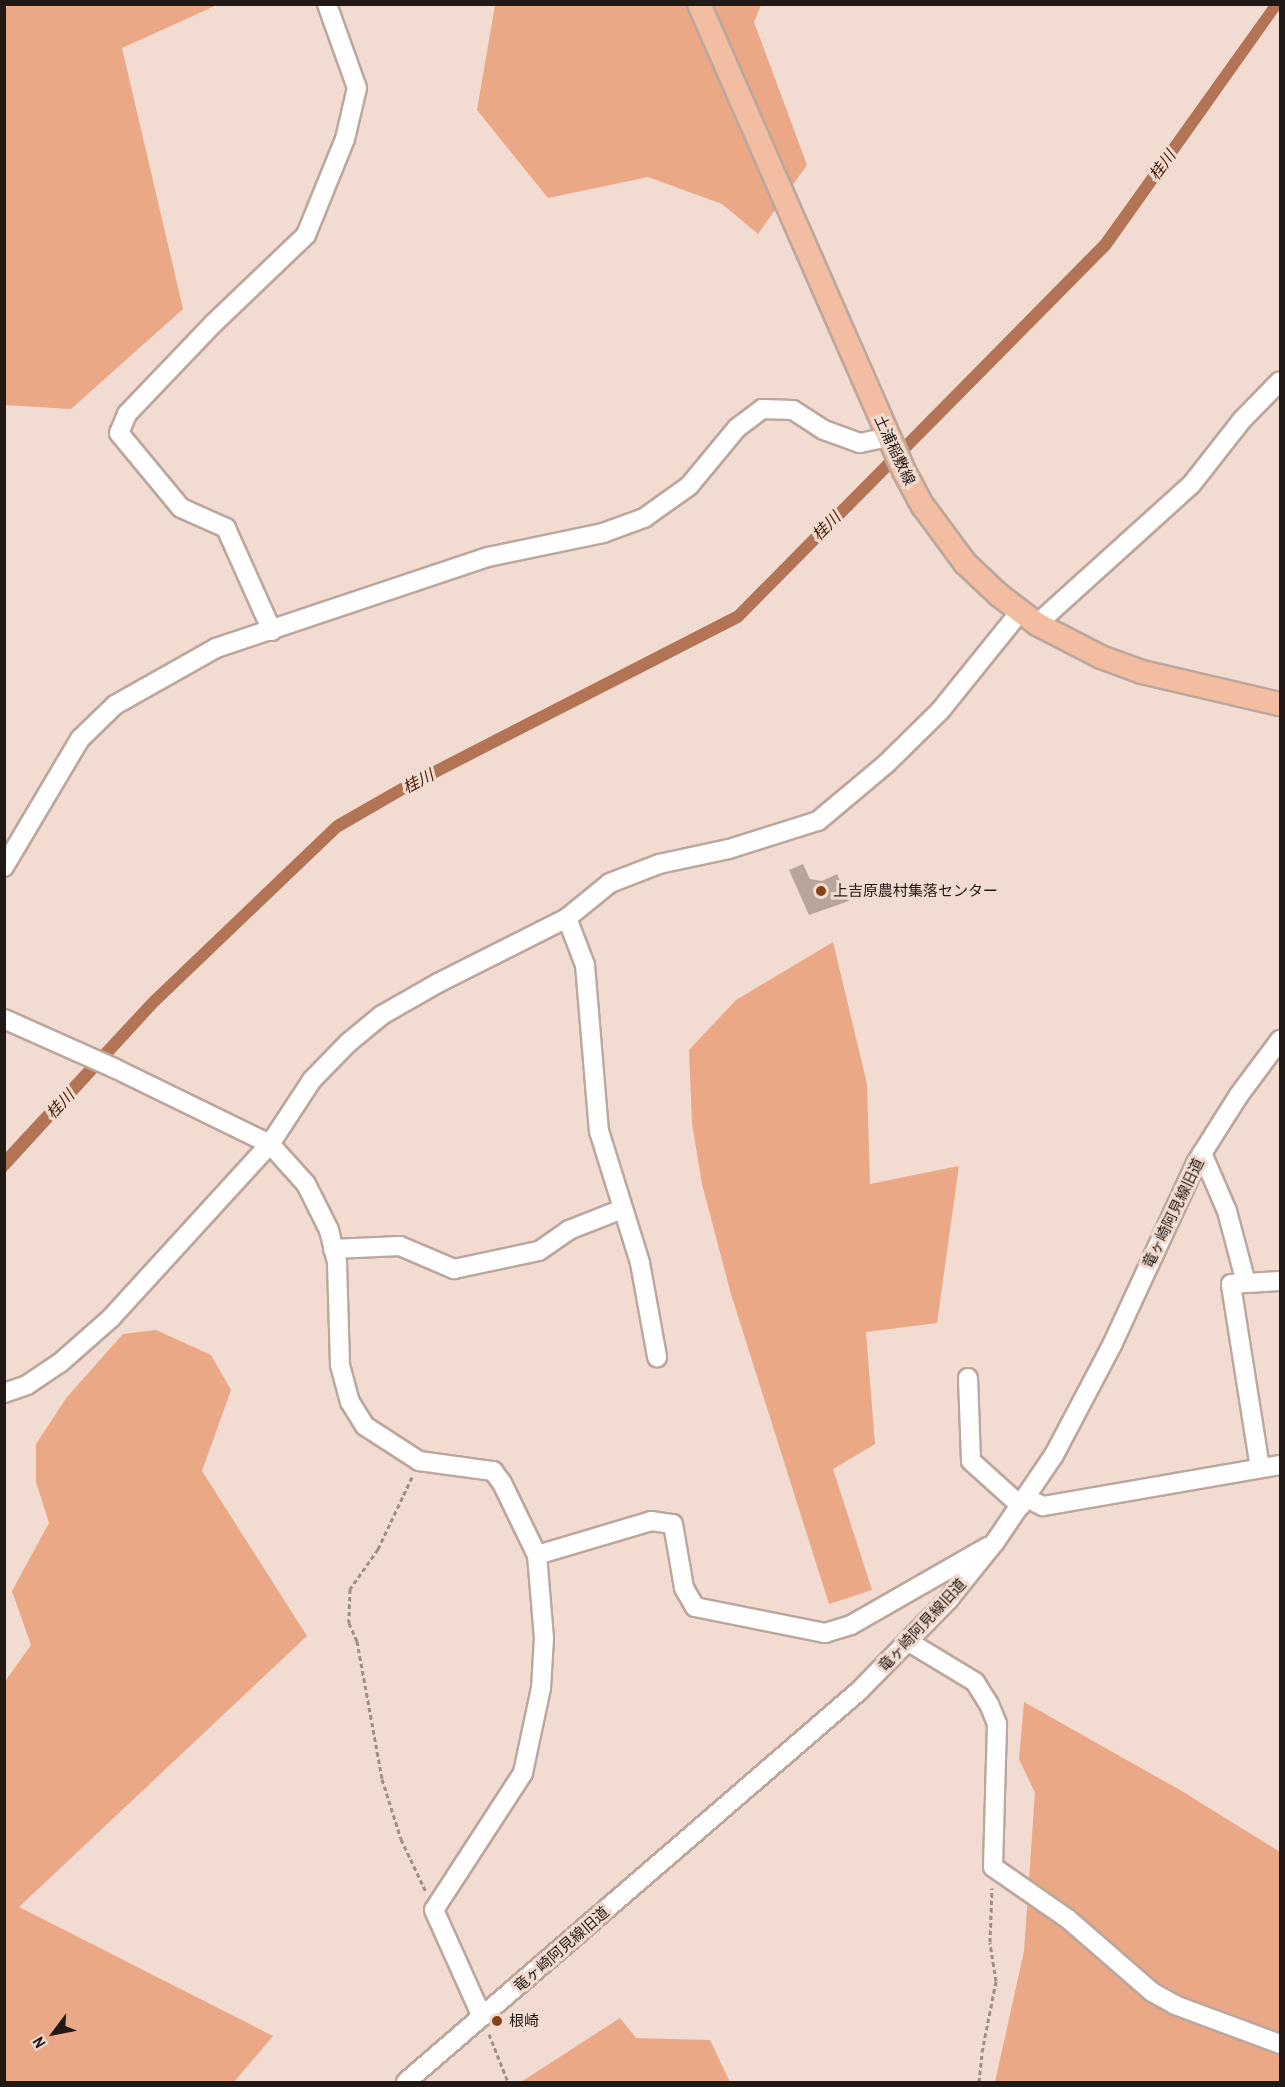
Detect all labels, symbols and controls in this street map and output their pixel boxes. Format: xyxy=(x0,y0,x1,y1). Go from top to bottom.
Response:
water label: 桂川 xyxy=(1145,146,1179,184)
street label: 土浦稲敷線 xyxy=(871,412,919,488)
water label: 桂川 xyxy=(808,508,844,544)
water label: 桂川 xyxy=(399,765,437,797)
place label: 上吉原農村集落センター xyxy=(833,882,998,900)
marker: 上吉原農村集落センター xyxy=(814,884,828,898)
water label: 桂川 xyxy=(42,1086,78,1122)
street label: 竜ヶ崎阿見線旧道 xyxy=(1139,1155,1207,1271)
street label: 竜ヶ崎阿見線旧道 xyxy=(874,1575,970,1675)
street label: 竜ヶ崎阿見線旧道 xyxy=(510,1903,612,1995)
north arrow xyxy=(24,2003,84,2063)
place label: 根崎 xyxy=(509,2012,539,2030)
marker: 根崎 xyxy=(490,2014,504,2028)
text: N xyxy=(27,2033,51,2052)

